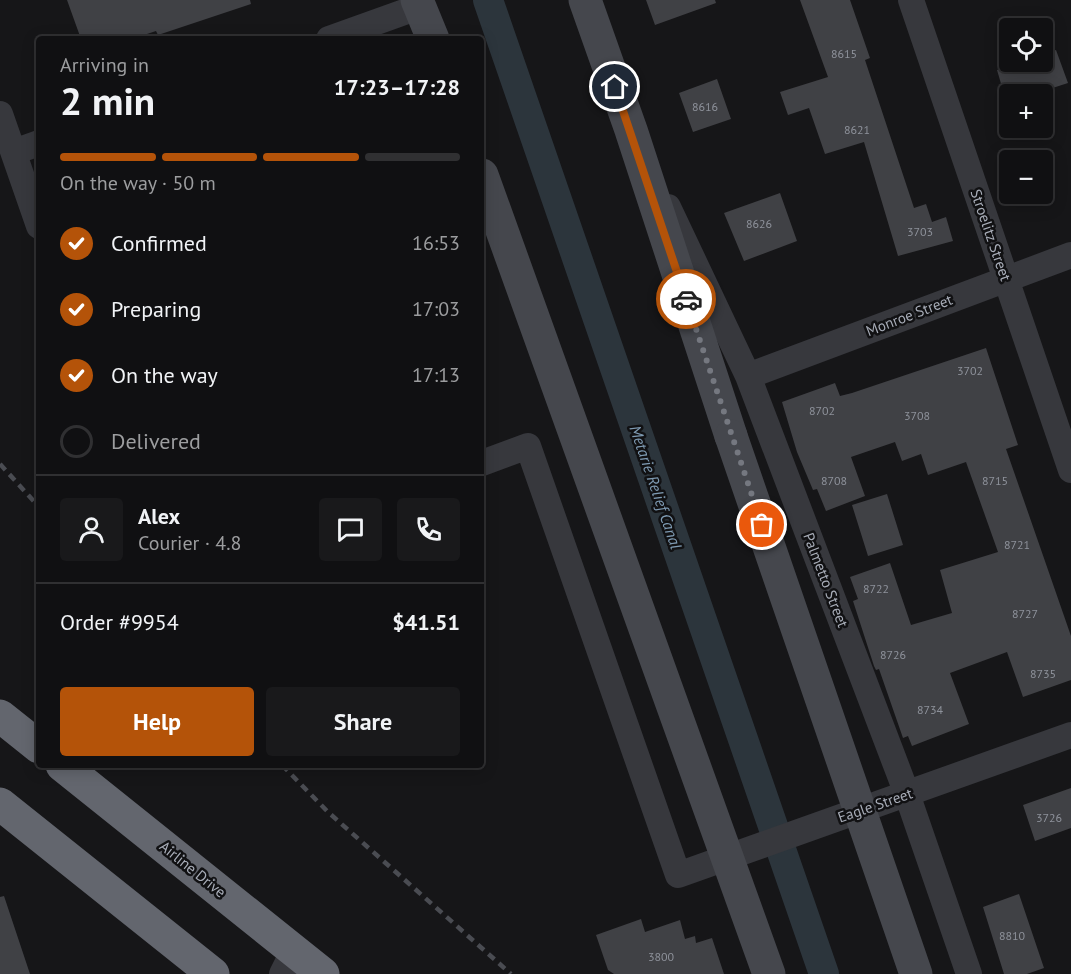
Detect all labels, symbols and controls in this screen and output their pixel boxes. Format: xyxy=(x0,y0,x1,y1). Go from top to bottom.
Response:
map controls xyxy=(999,18,1053,204)
button: locate xyxy=(999,18,1053,72)
house number: 8615 xyxy=(831,46,857,61)
text: Arriving in xyxy=(60,52,149,78)
pin xyxy=(589,61,640,112)
icon: home xyxy=(598,70,631,103)
text: 17:23–17:28 xyxy=(334,73,460,101)
text: 2 min xyxy=(60,75,155,126)
button: + xyxy=(999,84,1053,138)
house number: 8616 xyxy=(692,99,718,114)
house number: 8621 xyxy=(844,122,870,137)
button: − xyxy=(999,150,1053,204)
text: On the way · 50 m xyxy=(60,170,216,196)
street label: Stroelitz Street xyxy=(966,187,1016,283)
house number: 8626 xyxy=(746,216,772,231)
house number: 3703 xyxy=(907,224,933,239)
icon: check xyxy=(60,227,93,260)
text: Confirmed xyxy=(111,229,207,257)
text: 16:53 xyxy=(412,230,460,256)
courier xyxy=(656,269,716,329)
icon: car xyxy=(670,283,703,316)
street label: Monroe Street xyxy=(863,290,955,340)
icon: check xyxy=(60,293,93,326)
text: Preparing xyxy=(111,295,201,323)
text: 17:03 xyxy=(412,296,460,322)
icon: check xyxy=(60,359,93,392)
text: On the way xyxy=(111,361,218,389)
text: 17:13 xyxy=(412,362,460,388)
house number: 3702 xyxy=(957,363,983,378)
house number: 8702 xyxy=(809,403,835,418)
house number: 3708 xyxy=(904,408,930,423)
water label: Metarie Relief Canal xyxy=(625,422,687,552)
text: Delivered xyxy=(111,427,201,455)
house number: 8708 xyxy=(821,473,847,488)
house number: 8715 xyxy=(982,473,1008,488)
button: person xyxy=(60,498,123,561)
button: chat xyxy=(319,498,382,561)
button: phone xyxy=(397,498,460,561)
pin xyxy=(736,499,787,550)
text: Alex xyxy=(138,502,180,530)
icon: bag xyxy=(745,508,778,541)
text: Courier · 4.8 xyxy=(138,530,241,556)
street label: Palmetto Street xyxy=(799,530,853,630)
house number: 8721 xyxy=(1004,537,1030,552)
house number: 8722 xyxy=(863,581,889,596)
house number: 8727 xyxy=(1012,606,1038,621)
text: Order #9954 xyxy=(60,608,179,636)
text: $41.51 xyxy=(392,608,460,636)
house number: 8726 xyxy=(880,647,906,662)
house number: 8735 xyxy=(1030,666,1056,681)
button: Help xyxy=(60,687,254,756)
button: Share xyxy=(266,687,460,756)
house number: 8734 xyxy=(917,702,944,717)
street label: Eagle Street xyxy=(835,783,915,827)
house number: 3726 xyxy=(1036,810,1062,825)
street label: Airline Drive xyxy=(156,837,230,901)
house number: 8810 xyxy=(999,928,1026,943)
house number: 3800 xyxy=(648,949,675,964)

